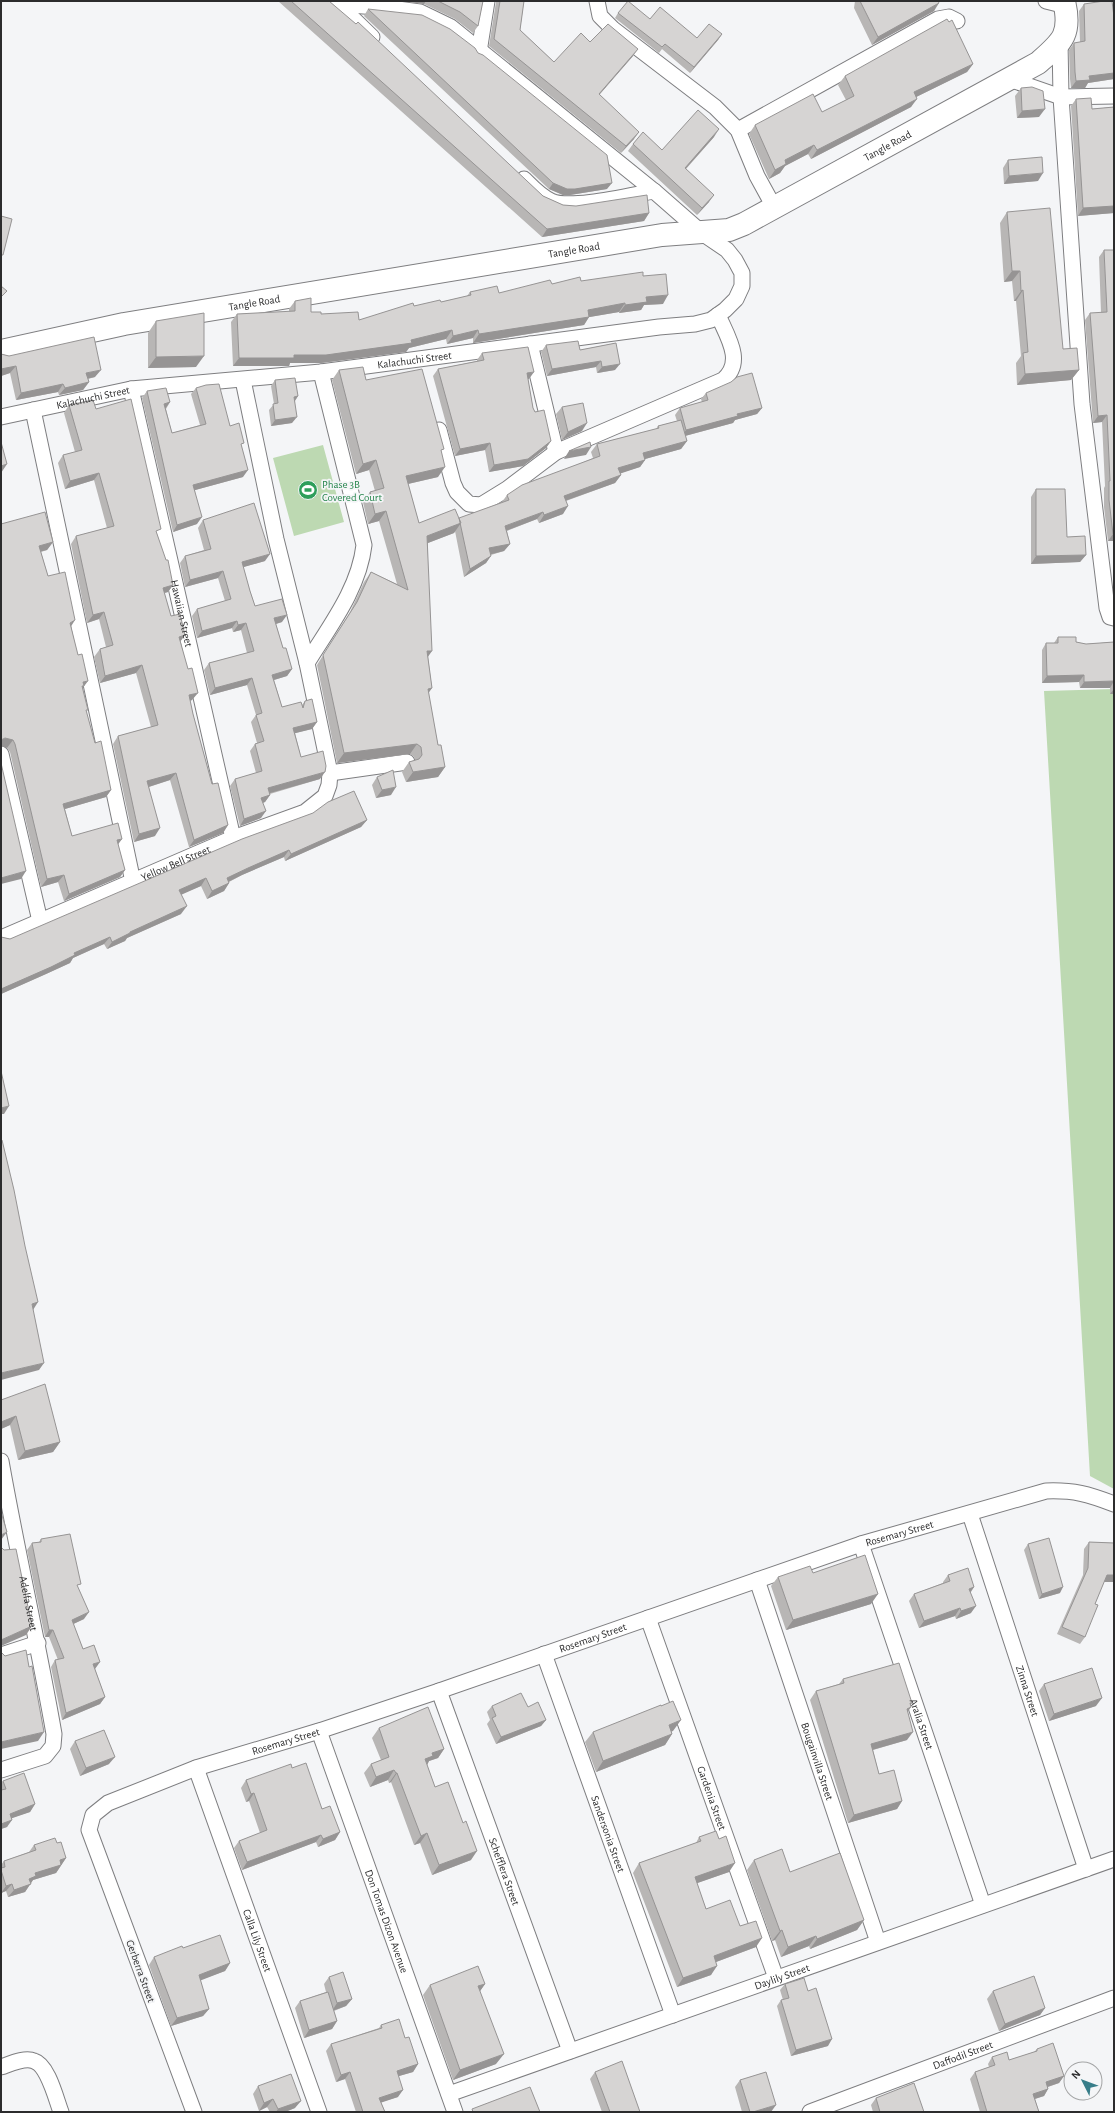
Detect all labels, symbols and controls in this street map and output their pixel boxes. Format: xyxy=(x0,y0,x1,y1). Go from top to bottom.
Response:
street label: Tangle Road xyxy=(862,128,913,163)
street label: Tangle Road xyxy=(547,240,601,260)
street label: Tangle Road xyxy=(228,293,281,313)
street label: Kalachuchi Street xyxy=(377,350,453,370)
street label: Kalachuchi Street xyxy=(55,384,131,411)
sports icon: Phase 3B Covered Court xyxy=(297,479,319,501)
place label: Phase 3B Covered Court xyxy=(322,479,382,503)
street label: Hawaiian Street xyxy=(169,579,195,648)
street label: Yellow Bell Street xyxy=(139,843,212,883)
street label: Rosemary Street xyxy=(864,1518,935,1548)
street label: Adelfa Street xyxy=(17,1575,39,1632)
street label: Rosemary Street xyxy=(558,1621,628,1655)
street label: Zinna Street xyxy=(1014,1664,1041,1718)
street label: Aralia Street xyxy=(908,1697,935,1752)
street label: Bougainvilla Street xyxy=(799,1721,835,1802)
street label: Rosemary Street xyxy=(251,1726,321,1757)
street label: Gardenia Street xyxy=(695,1765,728,1832)
street label: Sandersonia Street xyxy=(589,1794,627,1874)
street label: Schefflera Street xyxy=(487,1836,522,1907)
street label: Don Tomas Dizon Avenue xyxy=(363,1868,410,1974)
street label: Calla Lily Street xyxy=(241,1908,274,1974)
street label: Gerberra Street xyxy=(124,1939,157,2004)
street label: Daylily Street xyxy=(753,1962,811,1992)
street label: Daffodil Street xyxy=(931,2039,995,2071)
north arrow xyxy=(1063,2061,1103,2101)
text: N xyxy=(1069,2068,1083,2081)

